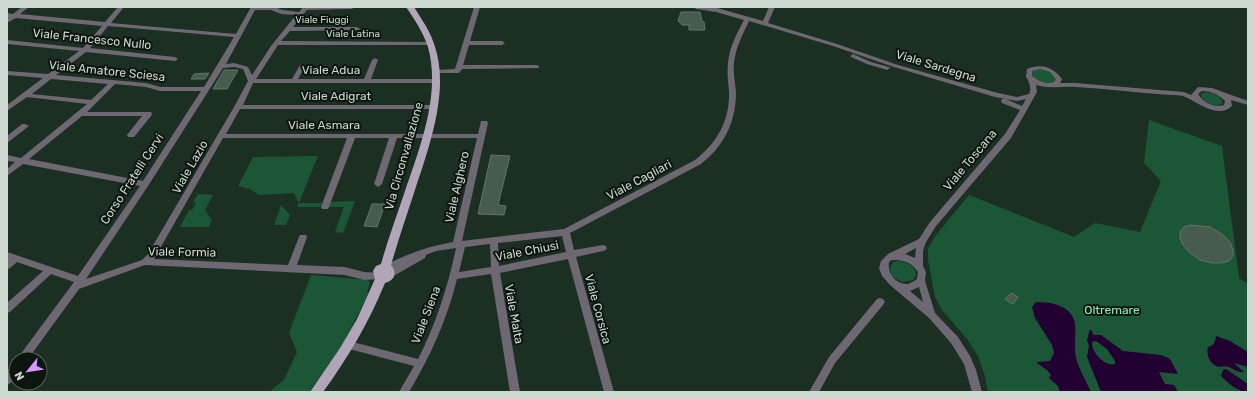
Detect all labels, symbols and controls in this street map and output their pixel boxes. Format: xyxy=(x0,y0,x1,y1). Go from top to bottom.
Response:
street label: Viale Fiuggi xyxy=(295,14,349,26)
street label: Viale Francesco Nullo xyxy=(32,26,152,52)
street label: Viale Latina xyxy=(326,28,380,40)
street label: Viale Sardegna xyxy=(894,47,978,85)
street label: Viale Amatore Sciesa xyxy=(48,58,166,84)
street label: Viale Adua xyxy=(302,63,360,77)
street label: Viale Adigrat xyxy=(301,89,372,103)
street label: Via Circonvallazione xyxy=(382,100,426,212)
street label: Viale Asmara xyxy=(288,118,360,132)
street label: Viale Toscana xyxy=(940,127,1000,193)
street label: Corso Fratelli Cervi xyxy=(97,131,167,227)
street label: Viale Lazio xyxy=(169,138,211,196)
street label: Viale Alghero xyxy=(442,150,472,224)
street label: Viale Cagliari xyxy=(604,157,674,203)
street label: Viale Chiusi xyxy=(494,238,560,264)
street label: Viale Formia xyxy=(148,244,216,260)
street label: Viale Corsica xyxy=(582,273,614,345)
street label: Viale Malta xyxy=(502,283,526,345)
street label: Viale Siena xyxy=(409,284,443,346)
park label: Oltremare xyxy=(1084,303,1140,317)
north arrow xyxy=(8,351,48,391)
text: N xyxy=(12,369,27,382)

